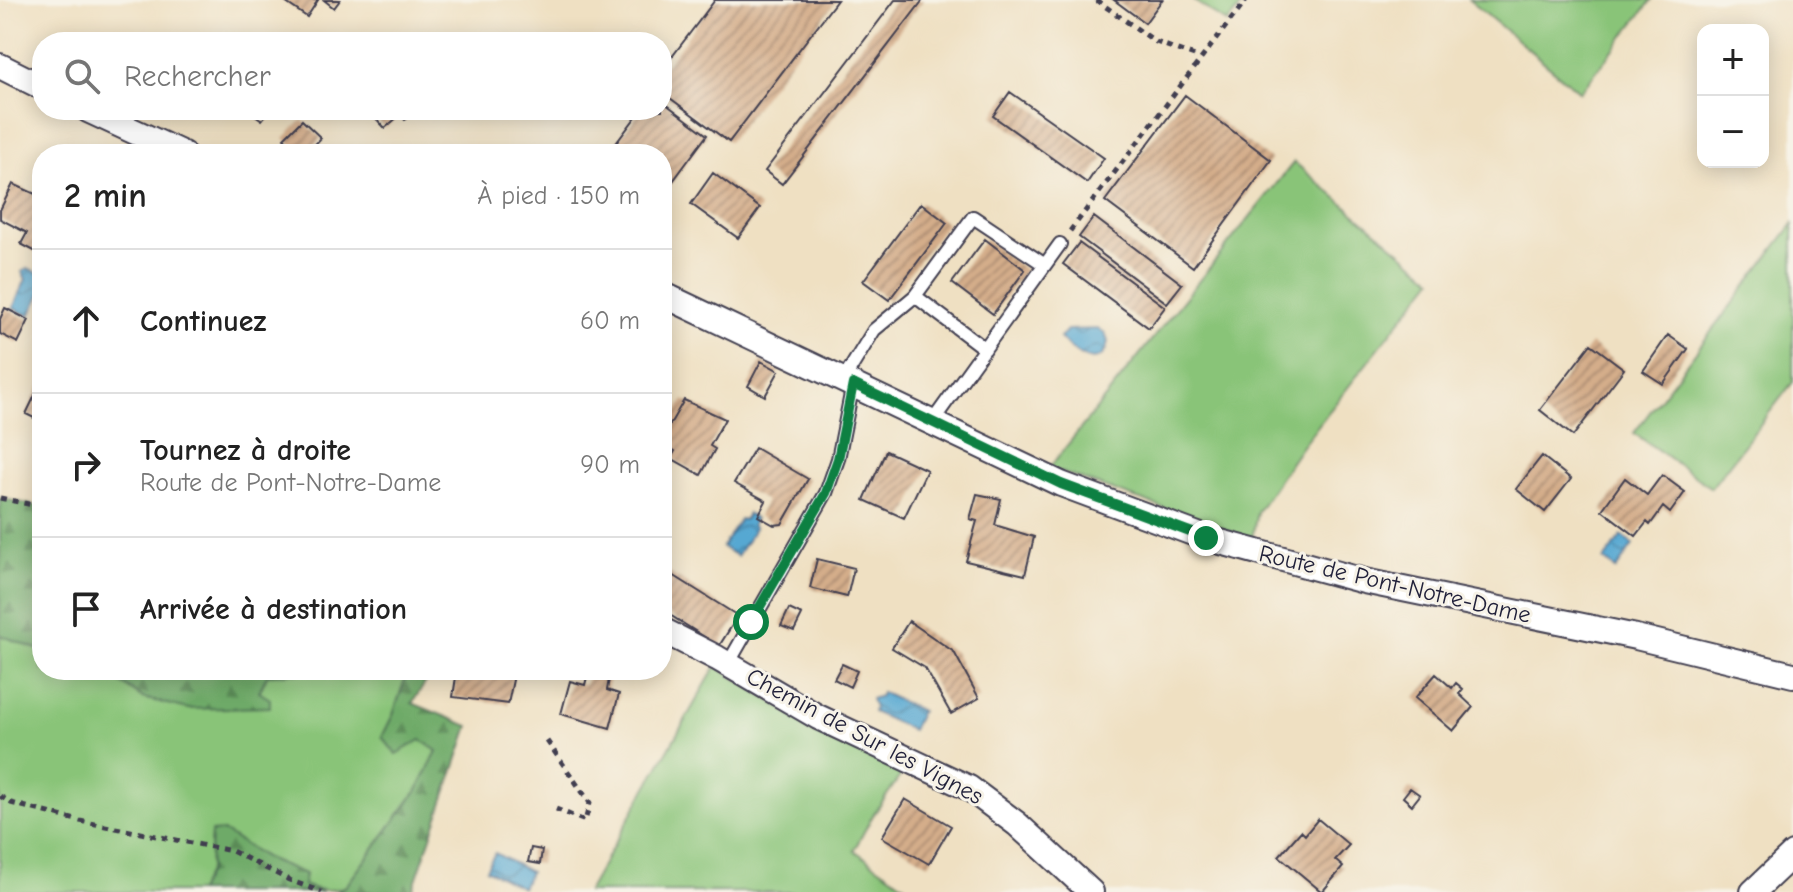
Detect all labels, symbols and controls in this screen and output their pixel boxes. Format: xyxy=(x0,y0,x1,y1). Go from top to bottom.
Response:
map controls xyxy=(1697,24,1769,168)
button: + xyxy=(1697,24,1769,96)
search box xyxy=(32,32,672,120)
icon: search xyxy=(60,54,104,98)
text: Rechercher xyxy=(124,59,271,94)
button: − xyxy=(1697,96,1769,168)
text: 2 min xyxy=(64,176,147,216)
text: À pied · 150 m xyxy=(477,181,640,211)
icon: ahead xyxy=(64,299,108,343)
text: Continuez xyxy=(140,304,266,339)
text: 60 m xyxy=(580,306,640,336)
text: Tournez à droite xyxy=(140,433,351,468)
icon: right xyxy=(64,443,108,487)
text: 90 m xyxy=(580,450,640,480)
text: Route de Pont-Notre-Dame xyxy=(140,468,441,498)
route end xyxy=(1188,520,1224,556)
street label: Route de Pont-Notre-Dame xyxy=(1256,539,1534,629)
icon: arrive xyxy=(64,587,108,631)
text: Arrivée à destination xyxy=(140,592,407,627)
route start xyxy=(733,604,769,640)
street label: Chemin de Sur les Vignes xyxy=(742,662,988,810)

